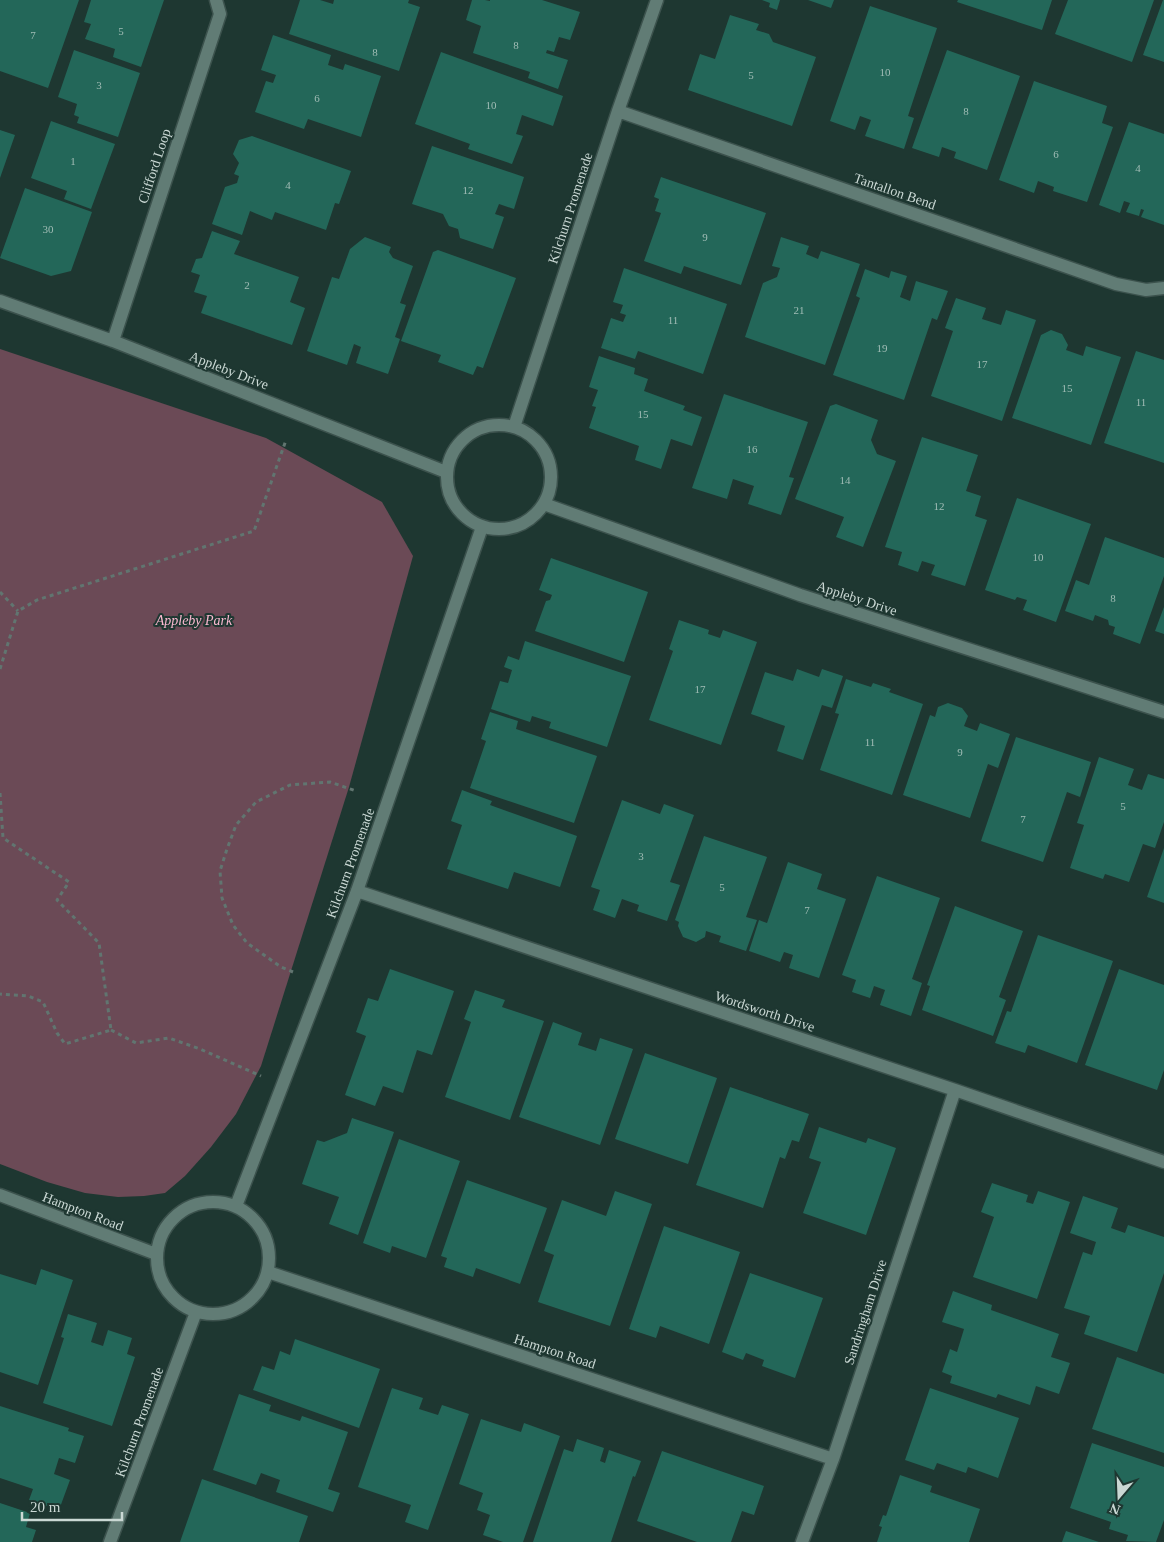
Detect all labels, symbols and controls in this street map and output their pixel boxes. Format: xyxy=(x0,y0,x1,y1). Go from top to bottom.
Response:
house number: 5 xyxy=(118,25,124,37)
house number: 7 xyxy=(30,29,36,41)
house number: 8 xyxy=(513,39,519,51)
house number: 8 xyxy=(372,46,378,58)
house number: 10 xyxy=(880,66,891,78)
house number: 5 xyxy=(748,69,754,81)
house number: 3 xyxy=(96,79,102,91)
house number: 6 xyxy=(314,92,320,104)
house number: 10 xyxy=(486,99,497,111)
house number: 8 xyxy=(963,105,969,117)
street label: Clifford Loop xyxy=(135,127,174,206)
house number: 6 xyxy=(1053,148,1059,160)
street label: Kilchurn Promenade xyxy=(545,151,596,266)
house number: 1 xyxy=(70,155,76,167)
house number: 4 xyxy=(1135,162,1141,174)
street label: Tantallon Bend xyxy=(852,170,938,213)
house number: 4 xyxy=(285,179,291,191)
house number: 12 xyxy=(463,184,474,196)
house number: 30 xyxy=(43,223,54,235)
house number: 9 xyxy=(702,231,708,243)
house number: 2 xyxy=(244,279,250,291)
house number: 21 xyxy=(794,304,805,316)
house number: 11 xyxy=(668,314,678,326)
house number: 19 xyxy=(877,342,888,354)
street label: Appleby Drive xyxy=(187,348,271,392)
house number: 17 xyxy=(977,358,988,370)
house number: 15 xyxy=(1062,382,1073,394)
house number: 11 xyxy=(1136,396,1146,408)
house number: 15 xyxy=(638,408,649,420)
house number: 16 xyxy=(747,443,758,455)
house number: 14 xyxy=(840,474,851,486)
house number: 12 xyxy=(934,500,945,512)
house number: 10 xyxy=(1033,551,1044,563)
street label: Appleby Drive xyxy=(815,578,899,619)
house number: 8 xyxy=(1110,592,1116,604)
park label: Appleby Park xyxy=(155,613,233,628)
house number: 17 xyxy=(695,683,706,695)
house number: 11 xyxy=(865,736,875,748)
house number: 9 xyxy=(957,746,963,758)
house number: 5 xyxy=(1120,800,1126,812)
street label: Kilchurn Promenade xyxy=(324,806,377,920)
house number: 7 xyxy=(1020,813,1026,825)
house number: 3 xyxy=(638,850,644,862)
house number: 5 xyxy=(719,881,725,893)
house number: 7 xyxy=(804,904,810,916)
street label: Wordsworth Drive xyxy=(713,988,817,1035)
street label: Hampton Road xyxy=(40,1189,125,1234)
street label: Sandringham Drive xyxy=(841,1258,890,1367)
street label: Hampton Road xyxy=(512,1331,598,1372)
street label: Kilchurn Promenade xyxy=(113,1365,166,1479)
north arrow xyxy=(1094,1472,1144,1522)
scale bar xyxy=(22,1490,122,1522)
text: 20 m xyxy=(30,1499,61,1515)
text: N xyxy=(1108,1500,1122,1518)

